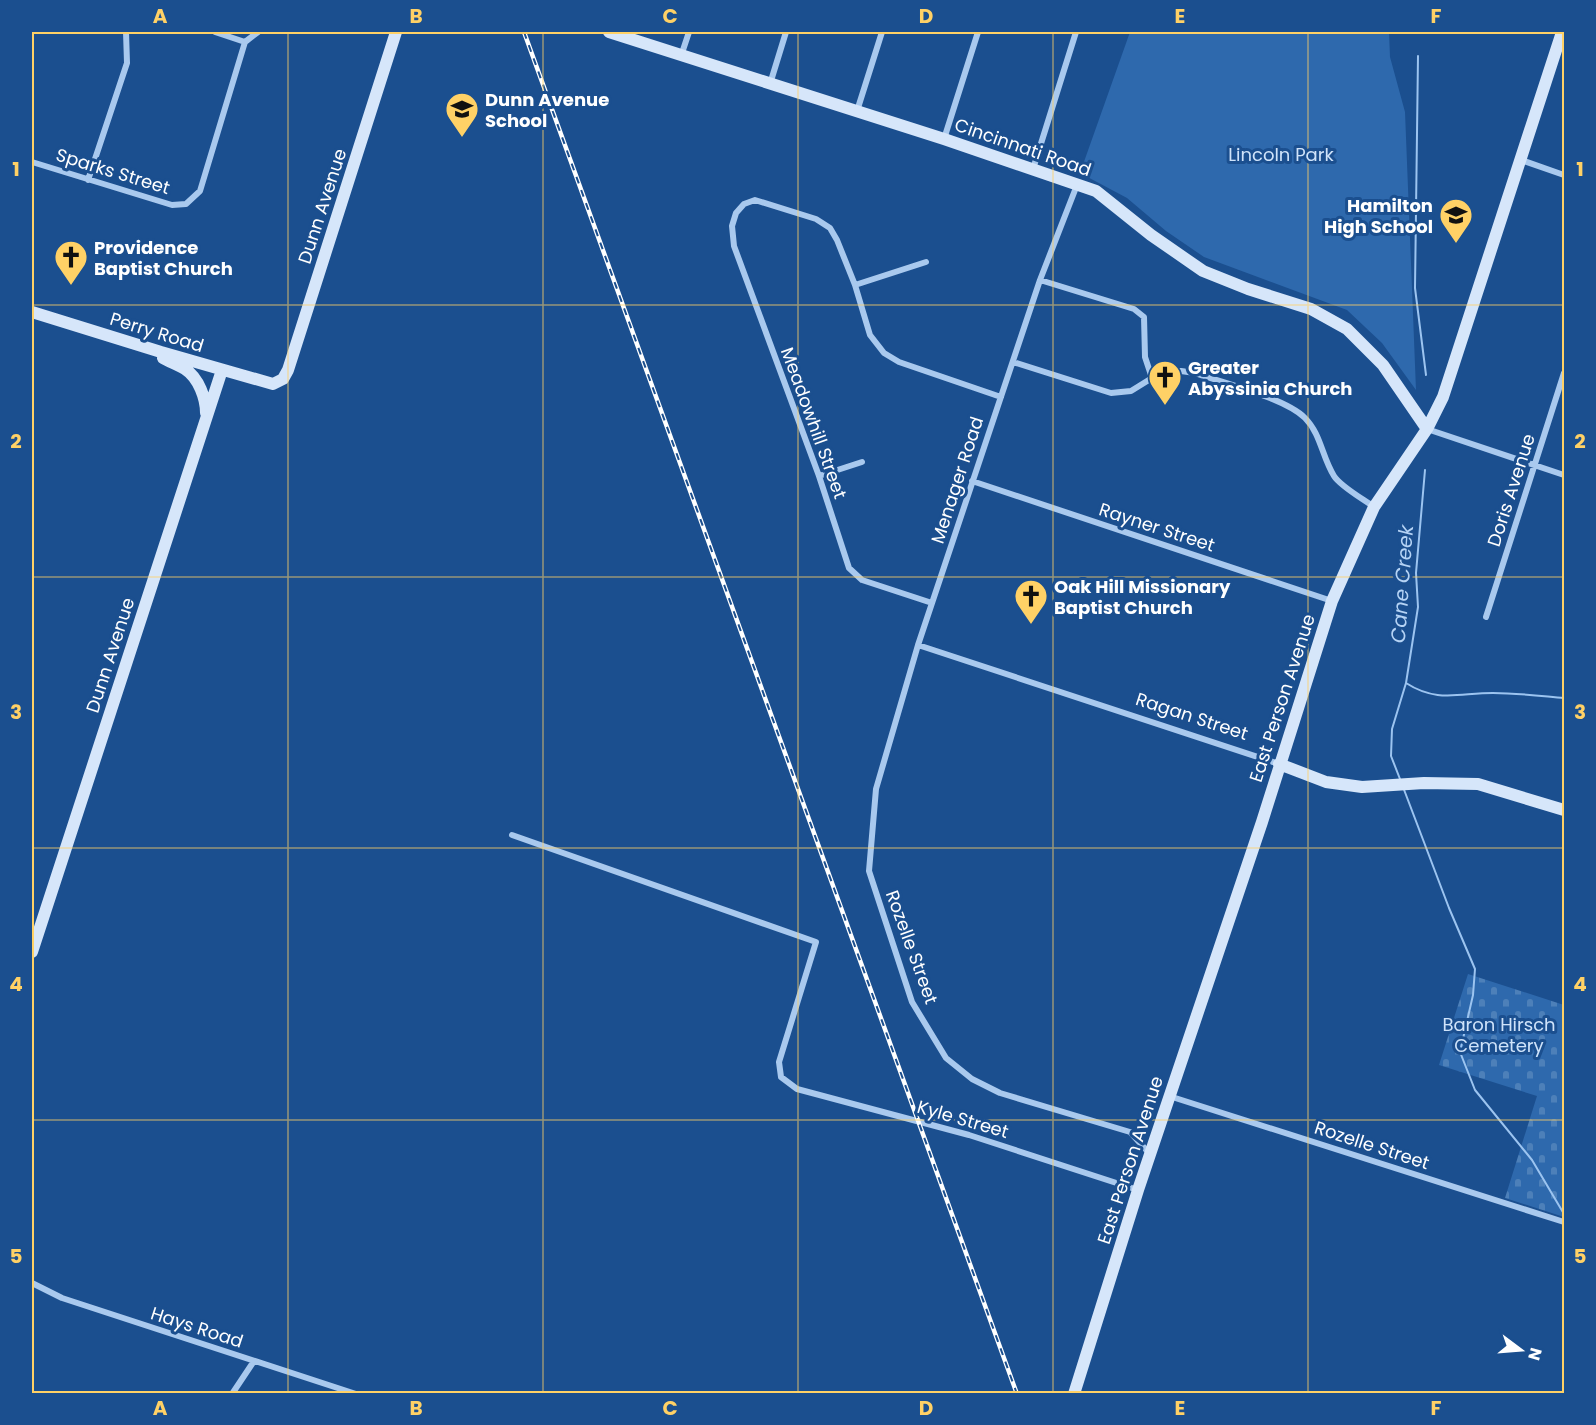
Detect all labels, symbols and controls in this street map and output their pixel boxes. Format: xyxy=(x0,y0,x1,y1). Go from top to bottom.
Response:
text: A xyxy=(153,2,168,30)
text: B xyxy=(409,2,423,30)
text: C xyxy=(662,2,678,30)
text: D xyxy=(919,2,933,30)
text: E xyxy=(1175,2,1185,30)
text: F xyxy=(1431,2,1442,30)
place label: Dunn Avenue School xyxy=(485,87,609,133)
school or university icon: Dunn Avenue School xyxy=(444,91,480,138)
street label: Cincinnati Road xyxy=(951,112,1095,182)
street label: Sparks Street xyxy=(53,142,173,200)
park label: Lincoln Park xyxy=(1228,142,1334,167)
street label: Dunn Avenue xyxy=(292,145,352,267)
text: 1 xyxy=(12,155,20,183)
text: 1 xyxy=(1576,155,1584,183)
place label: Hamilton High School xyxy=(1324,193,1433,239)
school or university icon: Hamilton High School xyxy=(1438,197,1474,244)
place label: Providence Baptist Church xyxy=(94,235,233,281)
church icon: Providence Baptist Church xyxy=(53,239,89,286)
street label: Perry Road xyxy=(107,306,207,358)
street label: Meadowhill Street xyxy=(775,344,853,502)
place label: Greater Abyssinia Church xyxy=(1188,355,1352,401)
church icon: Greater Abyssinia Church xyxy=(1147,359,1183,406)
street label: Menager Road xyxy=(925,413,989,547)
text: 2 xyxy=(10,427,22,455)
text: 2 xyxy=(1574,427,1586,455)
street label: Doris Avenue xyxy=(1481,430,1541,550)
street label: Rayner Street xyxy=(1096,497,1218,557)
water label: Cane Creek xyxy=(1384,522,1420,644)
place label: Oak Hill Missionary Baptist Church xyxy=(1054,574,1231,620)
church icon: Oak Hill Missionary Baptist Church xyxy=(1013,578,1049,625)
street label: Dunn Avenue xyxy=(80,594,140,716)
street label: East Person Avenue xyxy=(1243,611,1321,785)
street label: Ragan Street xyxy=(1133,686,1251,746)
text: 3 xyxy=(10,698,22,726)
text: 3 xyxy=(1574,698,1586,726)
street label: Rozelle Street xyxy=(880,887,944,1007)
text: 4 xyxy=(9,970,23,998)
text: 4 xyxy=(1573,970,1587,998)
park label: Baron Hirsch Cemetery xyxy=(1442,1012,1556,1058)
street label: East Person Avenue xyxy=(1091,1073,1169,1247)
street label: Kyle Street xyxy=(914,1094,1012,1144)
street label: Rozelle Street xyxy=(1311,1115,1433,1175)
text: 5 xyxy=(10,1242,23,1270)
text: 5 xyxy=(1574,1242,1587,1270)
street label: Hays Road xyxy=(148,1300,246,1354)
north arrow xyxy=(1491,1320,1551,1380)
text: N xyxy=(1522,1345,1548,1363)
text: A xyxy=(153,1394,168,1422)
text: B xyxy=(409,1394,423,1422)
text: C xyxy=(662,1394,678,1422)
text: D xyxy=(919,1394,933,1422)
text: E xyxy=(1175,1394,1185,1422)
text: F xyxy=(1431,1394,1442,1422)

